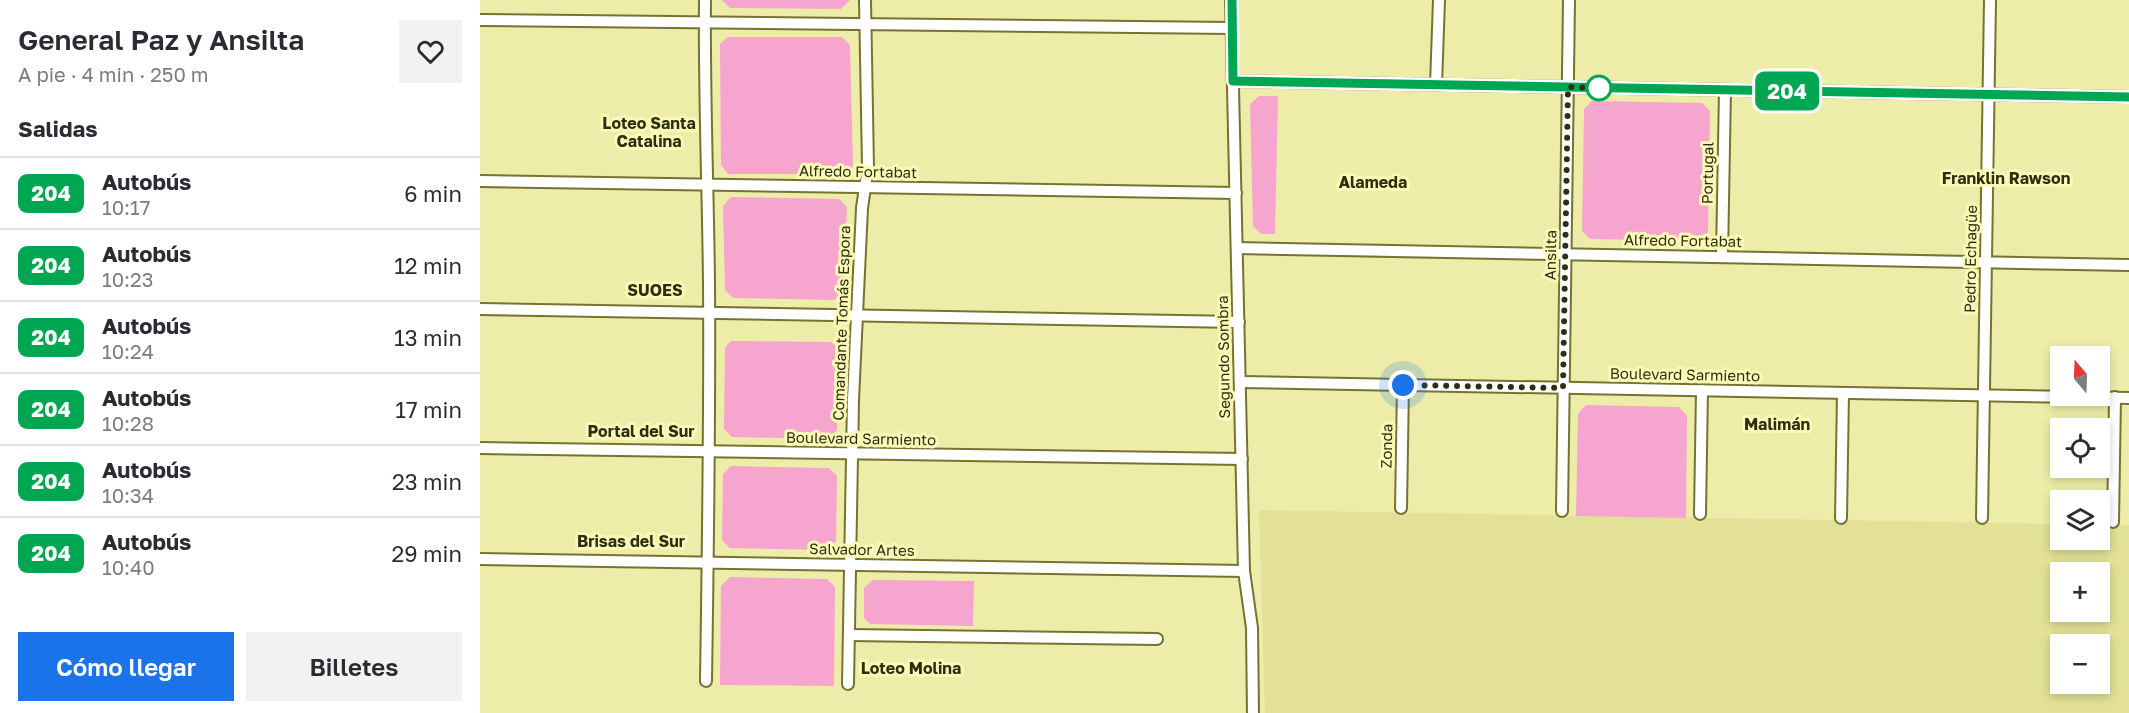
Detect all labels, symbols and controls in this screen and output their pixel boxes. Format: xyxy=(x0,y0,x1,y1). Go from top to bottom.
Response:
button: heart xyxy=(399,20,462,83)
text: General Paz y Ansilta xyxy=(18,23,304,56)
text: A pie · 4 min · 250 m xyxy=(18,62,209,86)
line badge: 204 xyxy=(1752,72,1822,110)
unlabelled marker xyxy=(1586,75,1612,101)
text: 204 xyxy=(1767,78,1807,104)
district label: Loteo Santa Catalina xyxy=(602,113,696,151)
text: Salidas xyxy=(18,115,98,142)
street label: Portugal xyxy=(1697,141,1717,204)
street label: Alfredo Fortabat xyxy=(799,161,917,181)
text: Autobús xyxy=(102,168,191,195)
district label: Franklin Rawson xyxy=(1942,168,2070,188)
district label: Alameda xyxy=(1339,172,1407,192)
text: 204 xyxy=(31,180,71,206)
text: 6 min xyxy=(404,180,462,207)
text: 10:17 xyxy=(102,195,150,219)
street label: Pedro Echagüe xyxy=(1960,205,1980,313)
street label: Comandante Tomás Espora xyxy=(829,225,853,421)
street label: Ansilta xyxy=(1541,230,1559,280)
street label: Alfredo Fortabat xyxy=(1624,230,1742,250)
text: Autobús xyxy=(102,240,191,267)
text: 204 xyxy=(31,252,71,278)
text: 12 min xyxy=(394,252,462,279)
text: 10:23 xyxy=(102,267,153,291)
district label: SUOES xyxy=(627,280,683,300)
street label: Segundo Sombra xyxy=(1213,295,1233,419)
text: Autobús xyxy=(102,312,191,339)
text: 204 xyxy=(31,324,71,350)
text: 13 min xyxy=(394,324,462,351)
text: 10:24 xyxy=(102,339,154,363)
north arrow xyxy=(2050,346,2110,406)
map controls xyxy=(2050,346,2110,694)
street label: Boulevard Sarmiento xyxy=(1610,364,1760,384)
your location xyxy=(1388,370,1418,400)
text: Autobús xyxy=(102,384,191,411)
text: 204 xyxy=(31,396,71,422)
text: 17 min xyxy=(395,396,462,423)
text: 10:28 xyxy=(102,411,154,435)
district label: Malimán xyxy=(1744,414,1810,434)
button: locate xyxy=(2050,418,2110,478)
district label: Portal del Sur xyxy=(588,421,694,441)
street label: Zonda xyxy=(1377,424,1395,468)
street label: Boulevard Sarmiento xyxy=(786,428,936,448)
text: Autobús xyxy=(102,456,191,483)
text: 204 xyxy=(31,468,71,494)
text: 23 min xyxy=(392,468,462,495)
text: 10:34 xyxy=(102,483,154,507)
button: layers xyxy=(2050,490,2110,550)
text: Autobús xyxy=(102,528,191,555)
district label: Brisas del Sur xyxy=(577,531,685,551)
street label: Salvador Artes xyxy=(809,539,915,559)
text: 204 xyxy=(31,540,71,566)
text: 29 min xyxy=(392,540,462,567)
text: 10:40 xyxy=(102,555,155,579)
button: + xyxy=(2050,562,2110,622)
button: Cómo llegar xyxy=(18,632,234,701)
button: Billetes xyxy=(246,632,462,701)
button: − xyxy=(2050,634,2110,694)
district label: Loteo Molina xyxy=(861,658,961,678)

